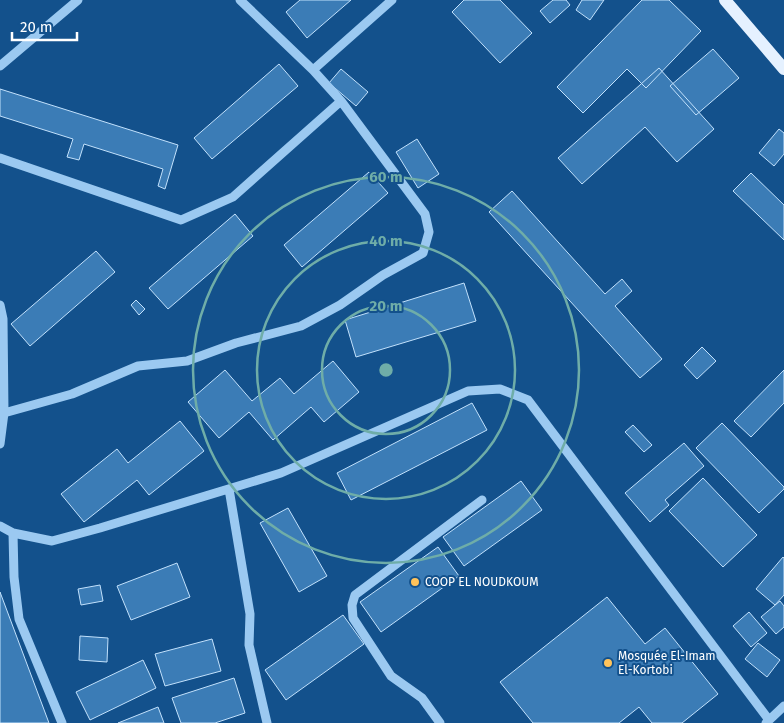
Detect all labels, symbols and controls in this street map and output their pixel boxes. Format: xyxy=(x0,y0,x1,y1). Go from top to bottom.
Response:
scale bar xyxy=(12,10,78,42)
text: 20 m xyxy=(20,18,53,36)
text: 60 m xyxy=(369,168,403,186)
text: 40 m xyxy=(369,232,403,250)
text: 20 m xyxy=(370,297,402,315)
centre of rings xyxy=(377,361,395,379)
place label: COOP EL NOUDKOUM xyxy=(425,575,538,589)
marker: COOP EL NOUDKOUM xyxy=(409,576,421,588)
place label: Mosquée El-Imam El-Kortobi xyxy=(618,649,716,677)
marker: Mosquée El-Imam El-Kortobi xyxy=(602,657,614,669)

